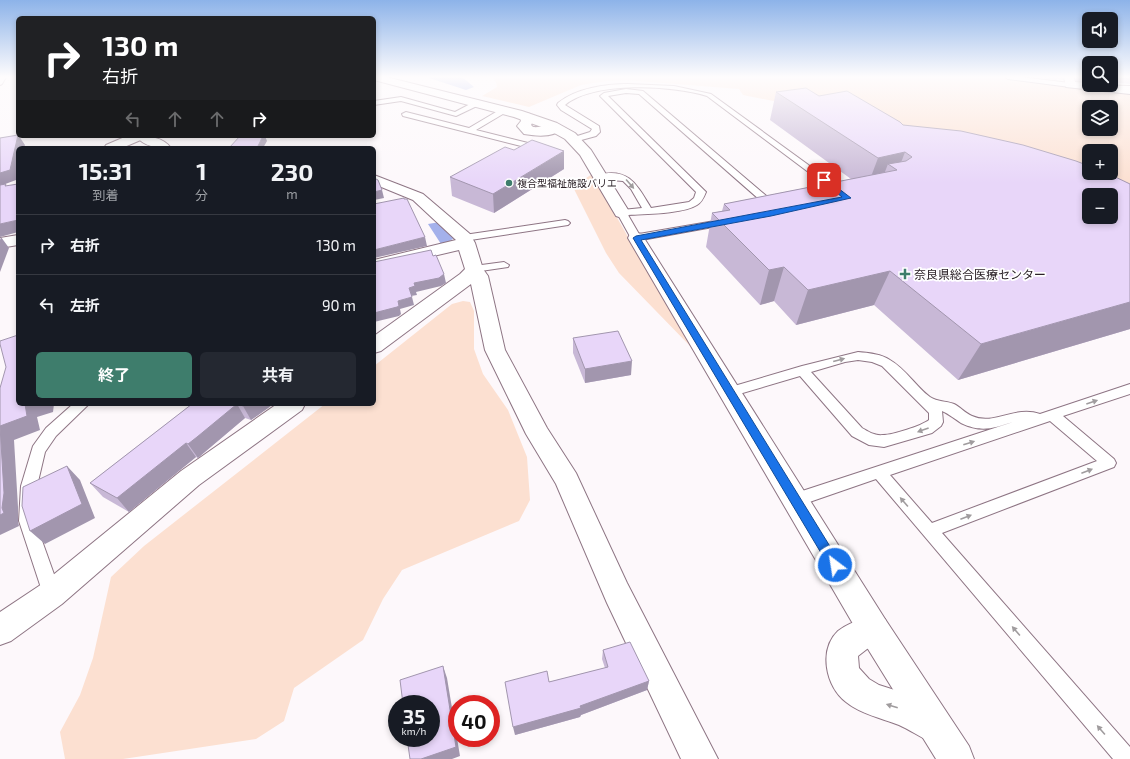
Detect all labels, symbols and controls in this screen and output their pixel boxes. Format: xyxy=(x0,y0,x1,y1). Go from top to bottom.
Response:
map controls xyxy=(1082,12,1118,224)
button: sound xyxy=(1082,12,1118,48)
text: 130 m xyxy=(102,28,178,62)
icon: right xyxy=(36,32,88,84)
button: search xyxy=(1082,56,1118,92)
text: 右折 xyxy=(102,65,138,87)
button: layers xyxy=(1082,100,1118,136)
icon: left xyxy=(122,108,144,130)
icon: ahead xyxy=(164,108,186,130)
icon: ahead xyxy=(206,108,228,130)
icon: right xyxy=(248,108,270,130)
button: + xyxy=(1082,144,1118,180)
text: 15:31 xyxy=(79,156,132,185)
text: 1 xyxy=(196,156,207,185)
text: 230 xyxy=(271,157,313,186)
pin xyxy=(807,163,841,197)
icon: arrive xyxy=(813,169,835,191)
place label: 複合型福祉施設バリエ xyxy=(517,177,617,189)
marker: 複合型福祉施設バリエ xyxy=(504,178,514,188)
one-way arrow xyxy=(626,178,635,189)
text: m xyxy=(286,186,298,202)
text: 到着 xyxy=(93,187,119,203)
text: 分 xyxy=(195,187,208,203)
button: − xyxy=(1082,188,1118,224)
icon: right xyxy=(36,234,58,256)
text: 右折 xyxy=(70,236,100,254)
text: 130 m xyxy=(316,236,356,254)
place label: 奈良県総合医療センター xyxy=(914,267,1046,281)
marker: 奈良県総合医療センター xyxy=(899,268,911,280)
icon: left xyxy=(36,294,58,316)
text: 左折 xyxy=(70,296,100,314)
text: 90 m xyxy=(322,296,356,314)
button: 終了 xyxy=(36,352,192,398)
button: 共有 xyxy=(200,352,356,398)
one-way arrow xyxy=(833,357,845,363)
one-way arrow xyxy=(1086,399,1098,405)
one-way arrow xyxy=(916,427,928,433)
one-way arrow xyxy=(963,440,975,446)
one-way arrow xyxy=(1082,468,1094,474)
one-way arrow xyxy=(899,497,909,507)
one-way arrow xyxy=(960,514,972,520)
position arrow xyxy=(814,544,856,586)
one-way arrow xyxy=(1012,626,1021,637)
speed limit sign: 40 xyxy=(448,695,500,747)
one-way arrow xyxy=(886,703,898,709)
text: 35 xyxy=(403,704,425,728)
one-way arrow xyxy=(1097,724,1106,735)
text: km/h xyxy=(402,725,426,737)

